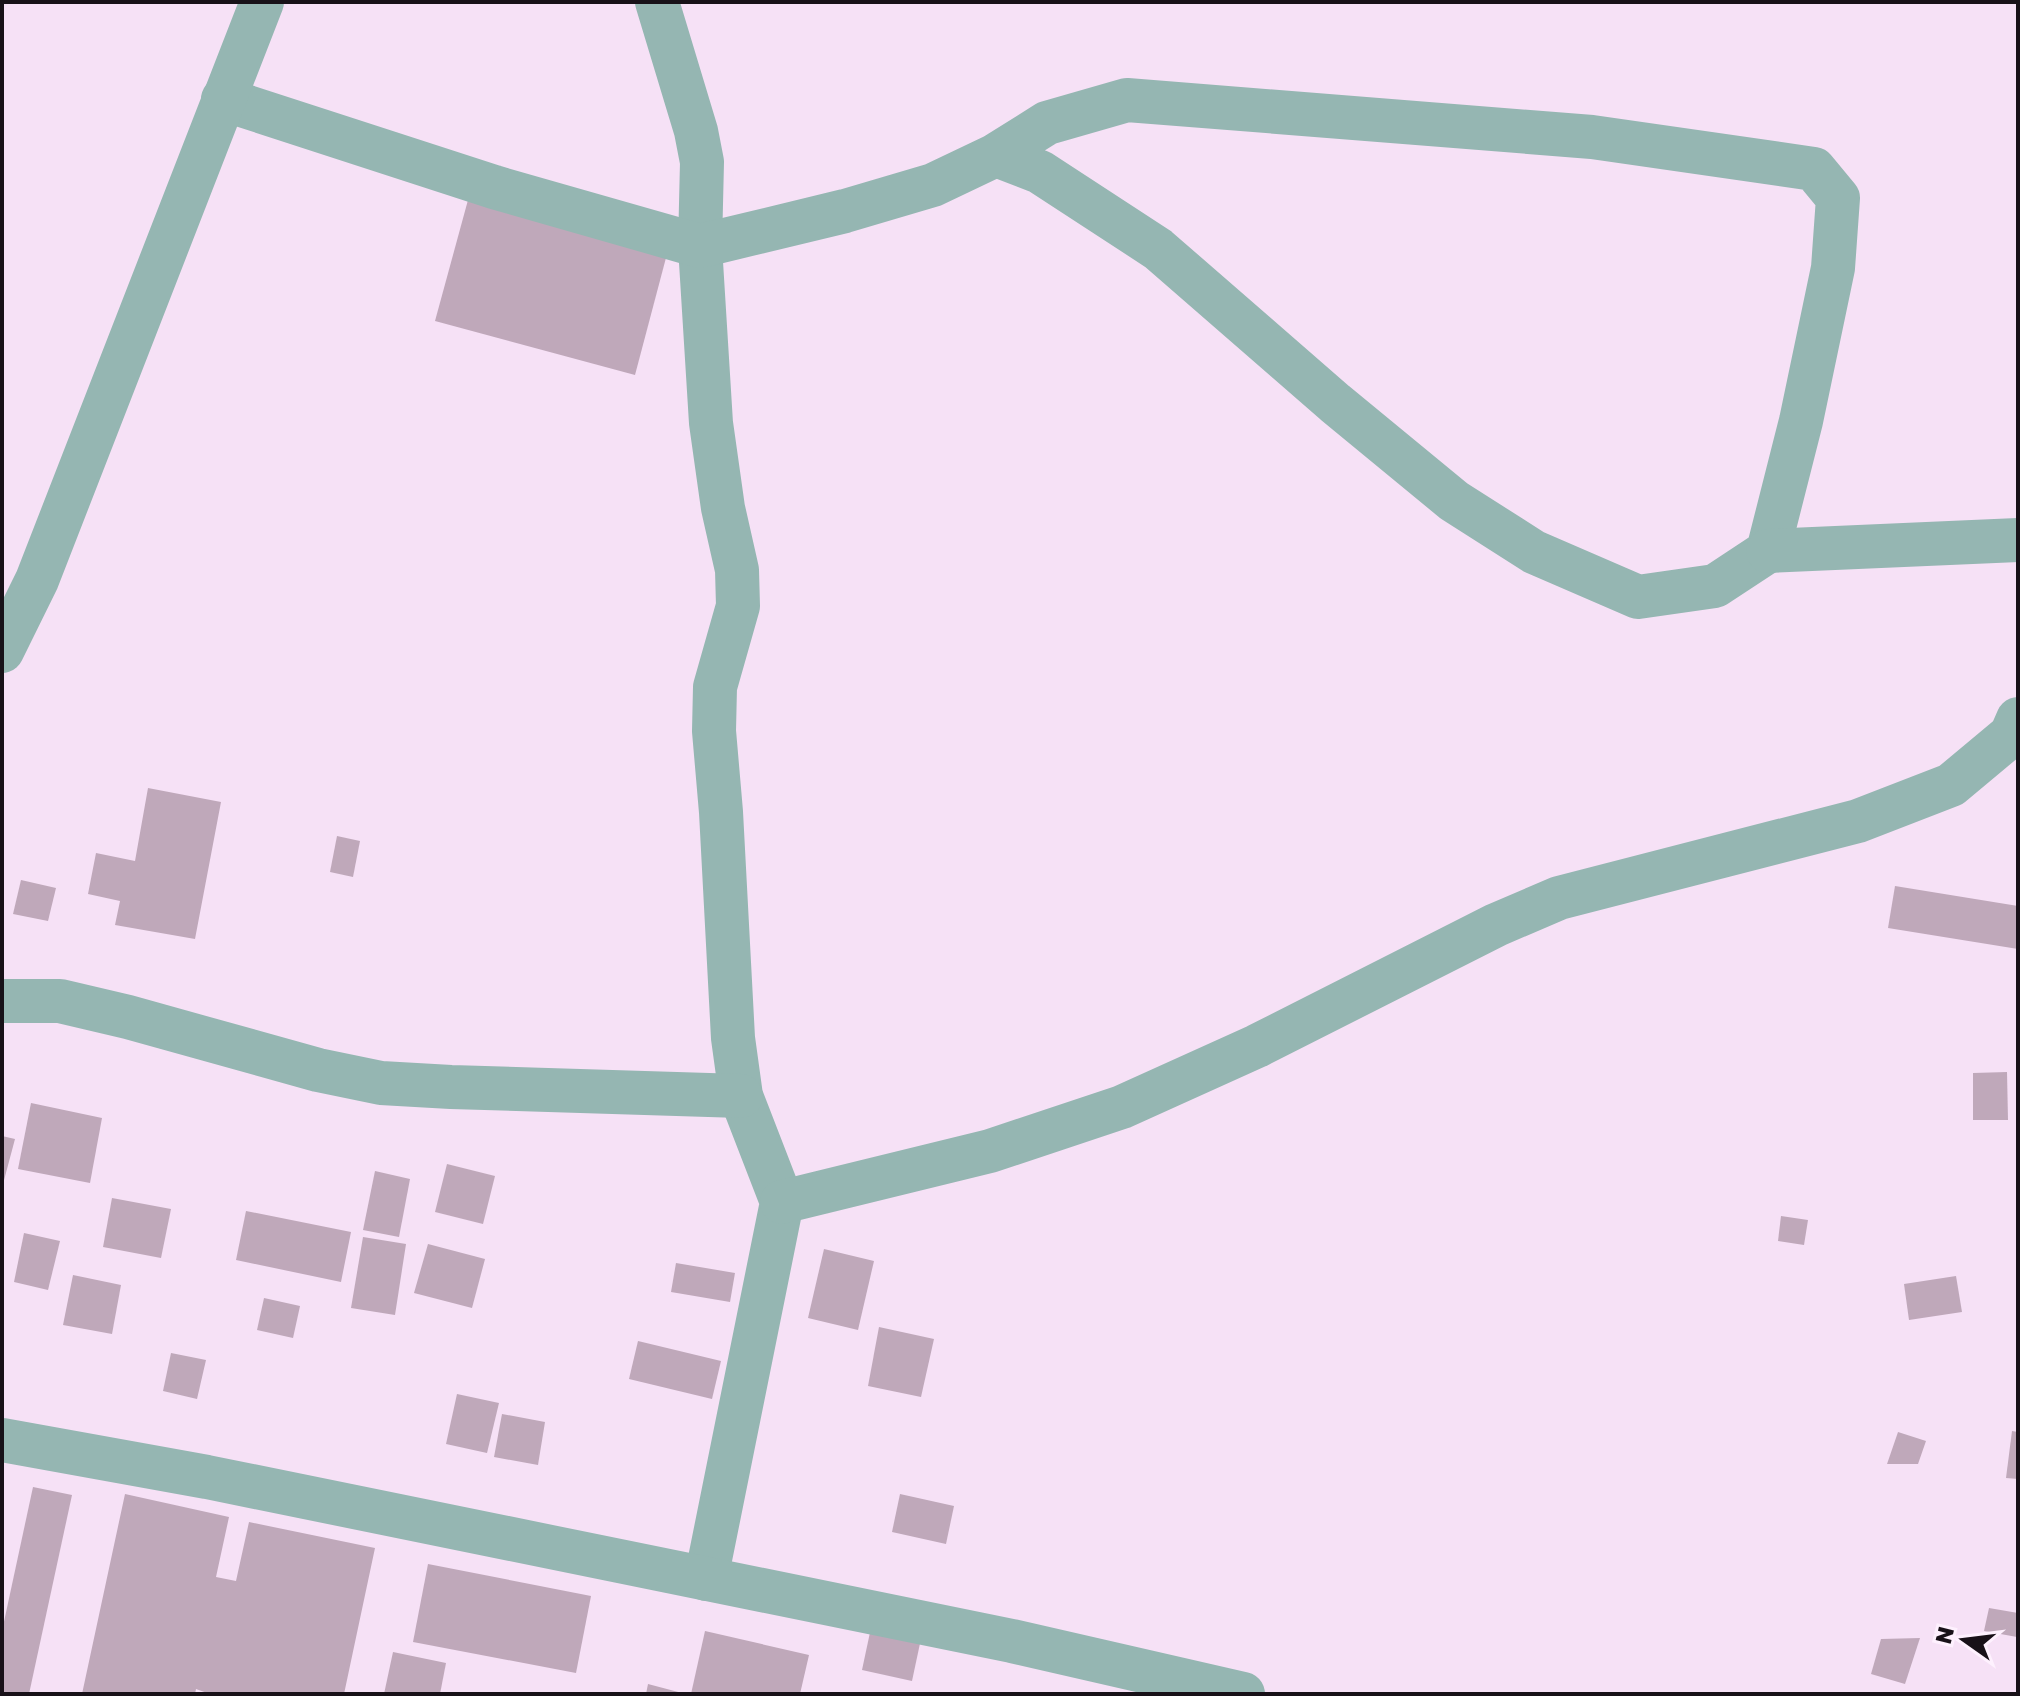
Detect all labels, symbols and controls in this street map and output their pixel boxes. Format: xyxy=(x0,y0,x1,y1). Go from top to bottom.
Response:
north arrow xyxy=(1924,1600,2004,1680)
text: N xyxy=(1929,1624,1959,1646)

